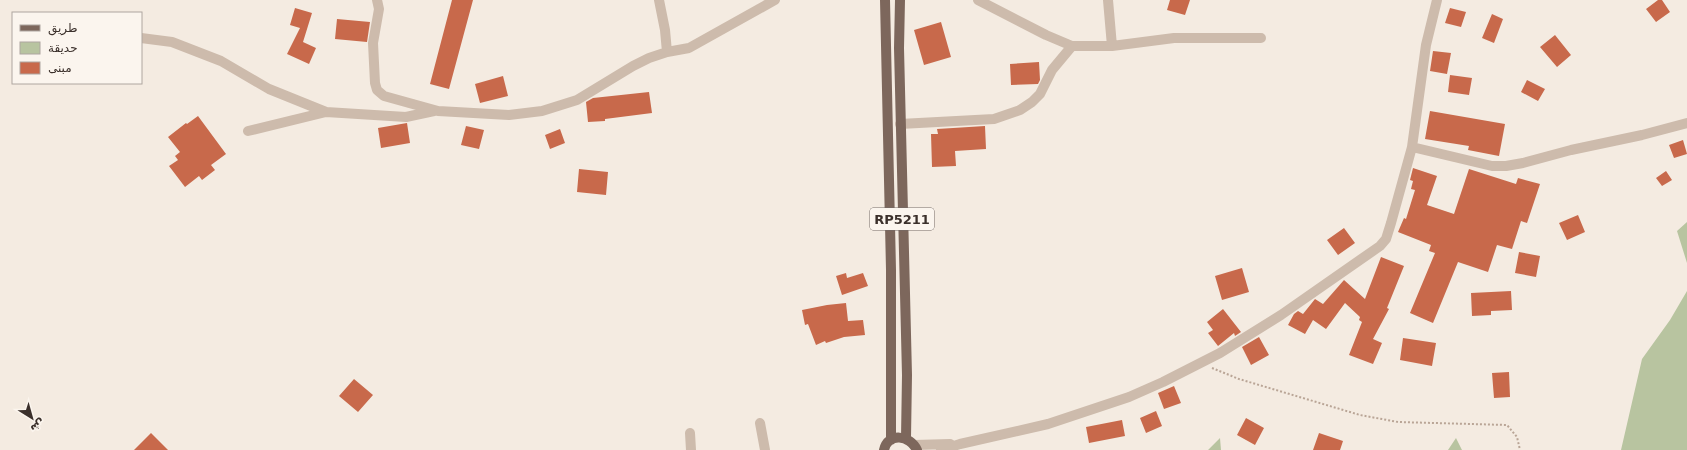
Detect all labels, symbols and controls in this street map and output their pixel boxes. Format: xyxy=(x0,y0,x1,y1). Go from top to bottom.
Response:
legend xyxy=(12,12,142,84)
text: طريق xyxy=(48,21,78,36)
text: حديقة xyxy=(48,41,78,55)
text: مبنى xyxy=(48,61,72,75)
road number: RP5211 xyxy=(870,208,934,230)
north arrow xyxy=(12,398,52,438)
text: ش xyxy=(28,416,48,435)

